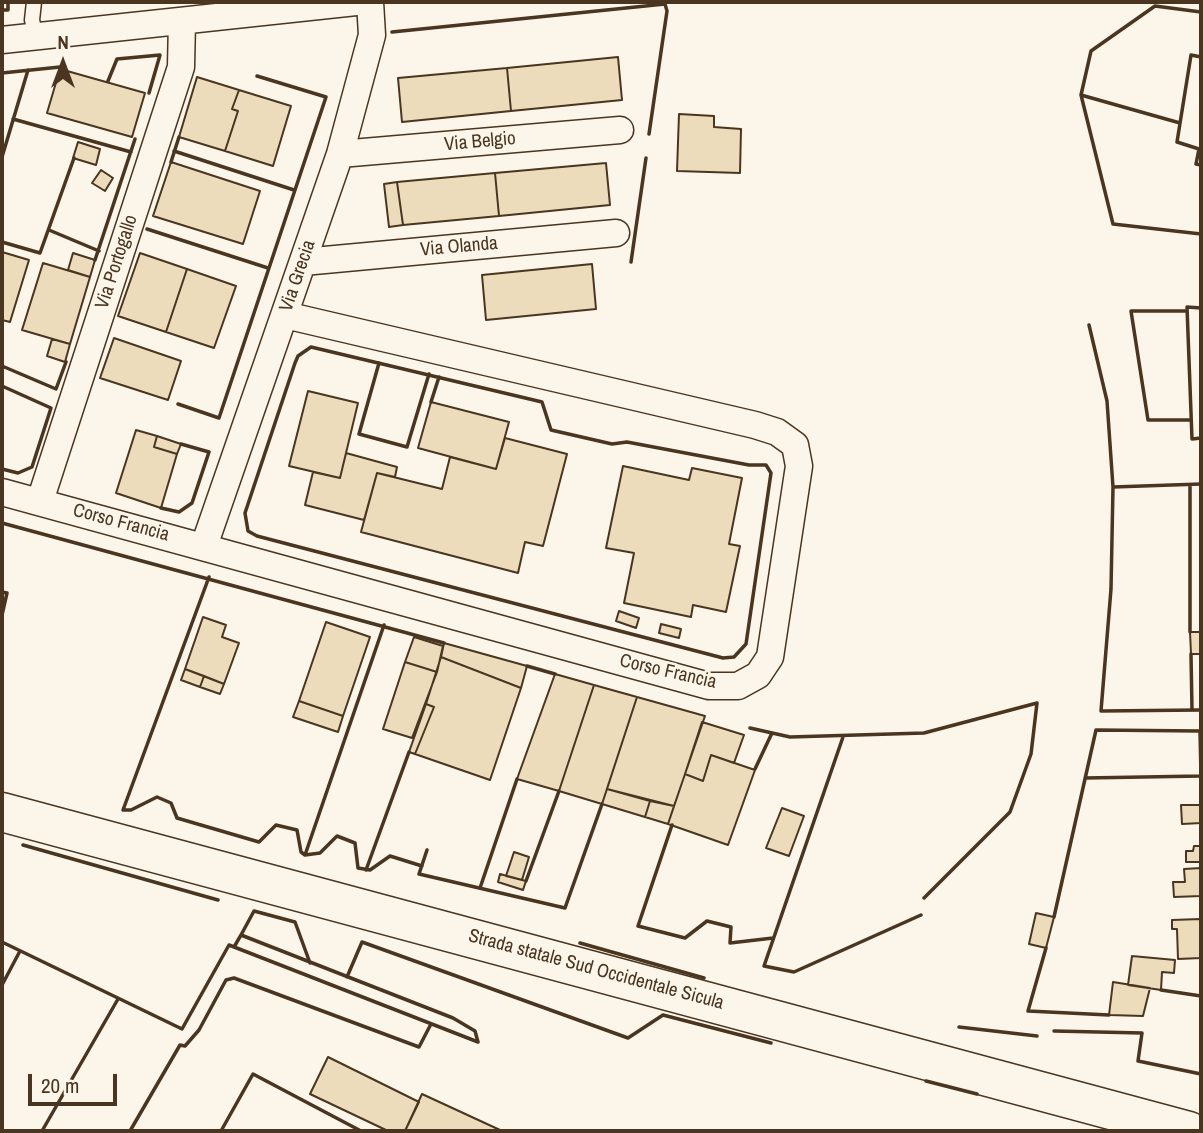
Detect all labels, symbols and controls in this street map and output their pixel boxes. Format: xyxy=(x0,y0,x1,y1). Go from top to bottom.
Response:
north arrow xyxy=(28,28,98,98)
text: N xyxy=(57,29,69,55)
street label: Via Belgio xyxy=(443,128,517,156)
street label: Via Portogallo xyxy=(91,212,143,312)
street label: Via Olanda xyxy=(419,232,499,262)
street label: Via Grecia xyxy=(275,237,321,315)
street label: Corso Francia xyxy=(70,499,172,547)
street label: Corso Francia xyxy=(617,650,719,694)
street label: Strada statale Sud Occidentale Sicula xyxy=(466,925,726,1015)
scale bar xyxy=(32,1060,121,1104)
text: 20 m xyxy=(41,1071,79,1100)

